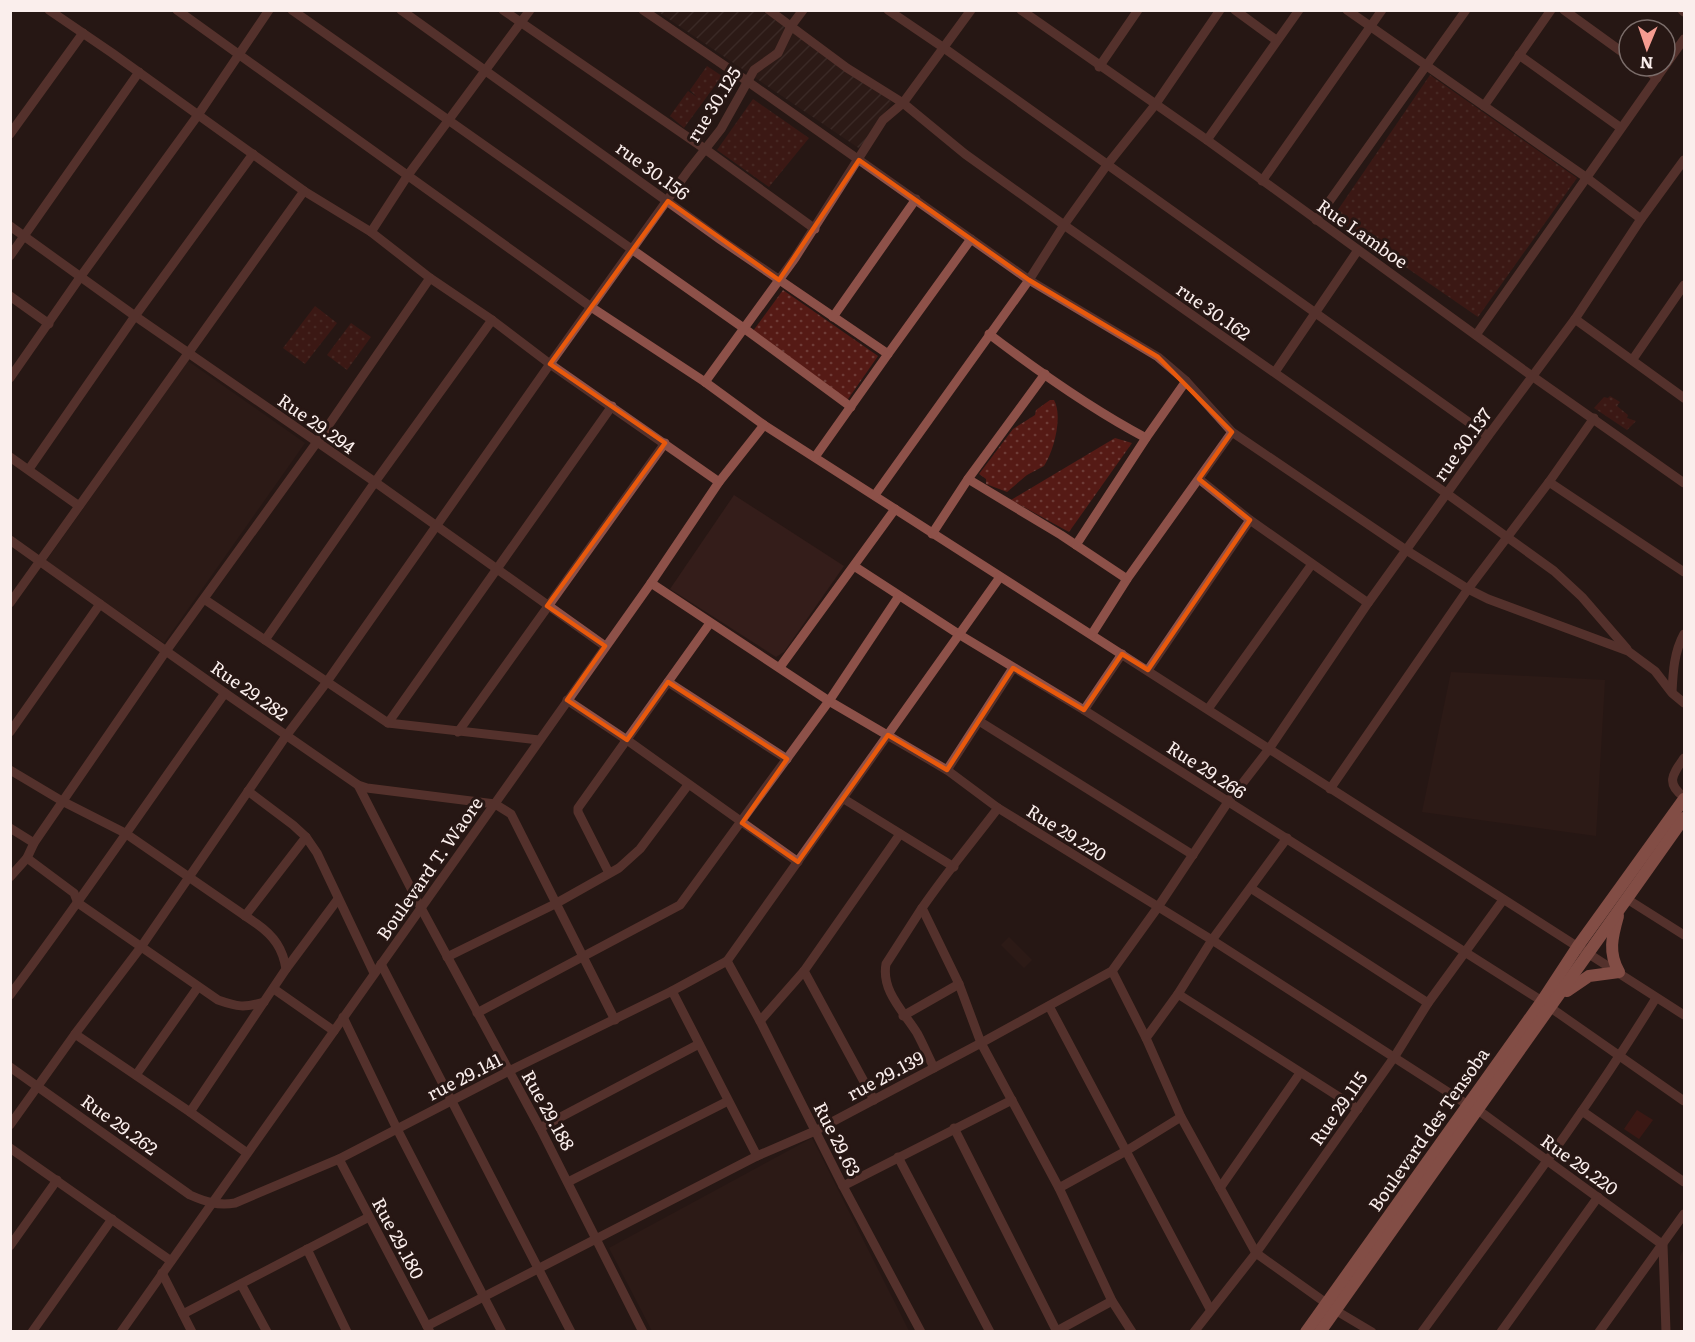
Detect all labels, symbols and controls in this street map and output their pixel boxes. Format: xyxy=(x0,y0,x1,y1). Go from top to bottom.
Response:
north arrow xyxy=(1617,18,1677,78)
text: N xyxy=(1639,52,1654,76)
street label: rue 30.125 xyxy=(679,61,747,147)
street label: rue 30.156 xyxy=(611,134,696,206)
street label: Rue Lamboe xyxy=(1312,192,1414,274)
street label: rue 30.162 xyxy=(1171,276,1257,346)
street label: Rue 29.294 xyxy=(273,386,361,460)
street label: rue 30.137 xyxy=(1426,402,1498,486)
street label: Rue 29.282 xyxy=(206,653,294,727)
street label: Rue 29.266 xyxy=(1162,733,1252,805)
street label: Boulevard T. Waore xyxy=(369,791,489,945)
street label: Rue 29.220 xyxy=(1022,797,1112,867)
street label: Boulevard des Tensoba xyxy=(1361,1041,1495,1217)
street label: rue 29.139 xyxy=(842,1043,928,1107)
street label: rue 29.141 xyxy=(422,1046,506,1106)
street label: Rue 29.188 xyxy=(516,1065,582,1155)
street label: Rue 29.115 xyxy=(1303,1065,1373,1151)
street label: Rue 29.262 xyxy=(76,1087,164,1161)
street label: Rue 29.63 xyxy=(808,1097,868,1181)
street label: Rue 29.220 xyxy=(1536,1127,1624,1201)
street label: Rue 29.180 xyxy=(366,1192,432,1284)

